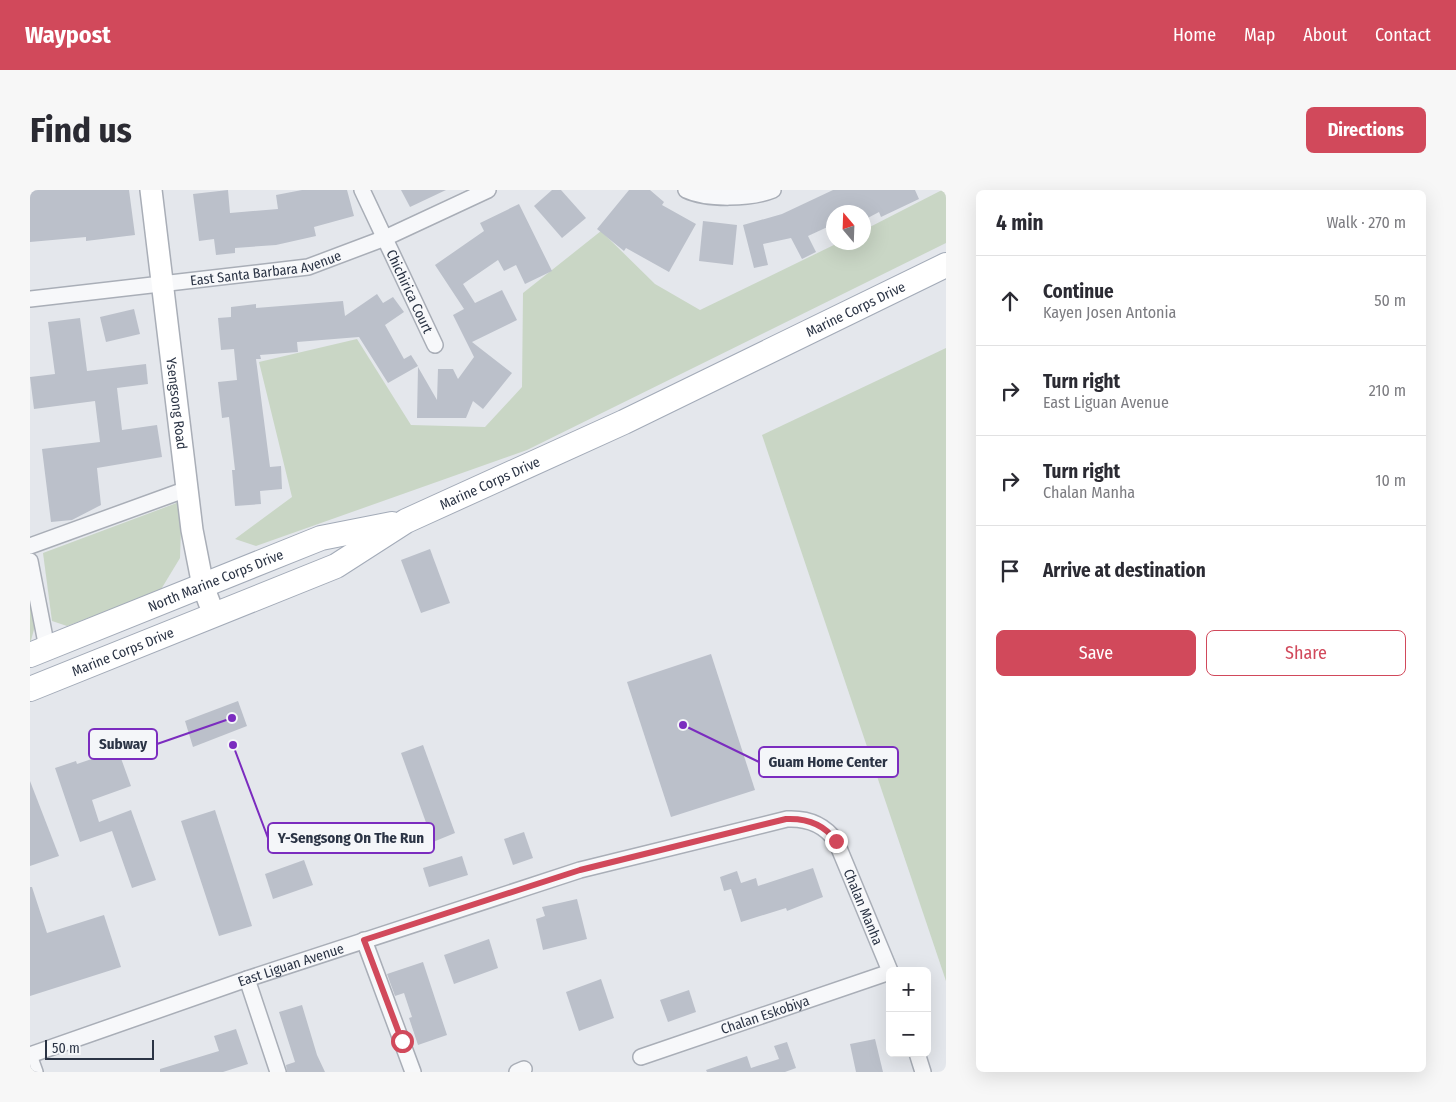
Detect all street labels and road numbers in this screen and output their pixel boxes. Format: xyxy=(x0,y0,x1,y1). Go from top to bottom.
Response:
street label: East Santa Barbara Avenue xyxy=(189,247,344,289)
street label: Chichirica Court xyxy=(383,247,437,336)
street label: Marine Corps Drive xyxy=(803,278,908,341)
street label: Ysengsong Road xyxy=(163,356,191,450)
street label: Marine Corps Drive xyxy=(437,453,543,513)
street label: North Marine Corps Drive xyxy=(145,546,286,615)
street label: Marine Corps Drive xyxy=(69,624,176,680)
street label: Chalan Manha xyxy=(840,866,887,947)
street label: East Liguan Avenue xyxy=(236,939,346,990)
street label: Chalan Eskobiya xyxy=(718,992,812,1038)

